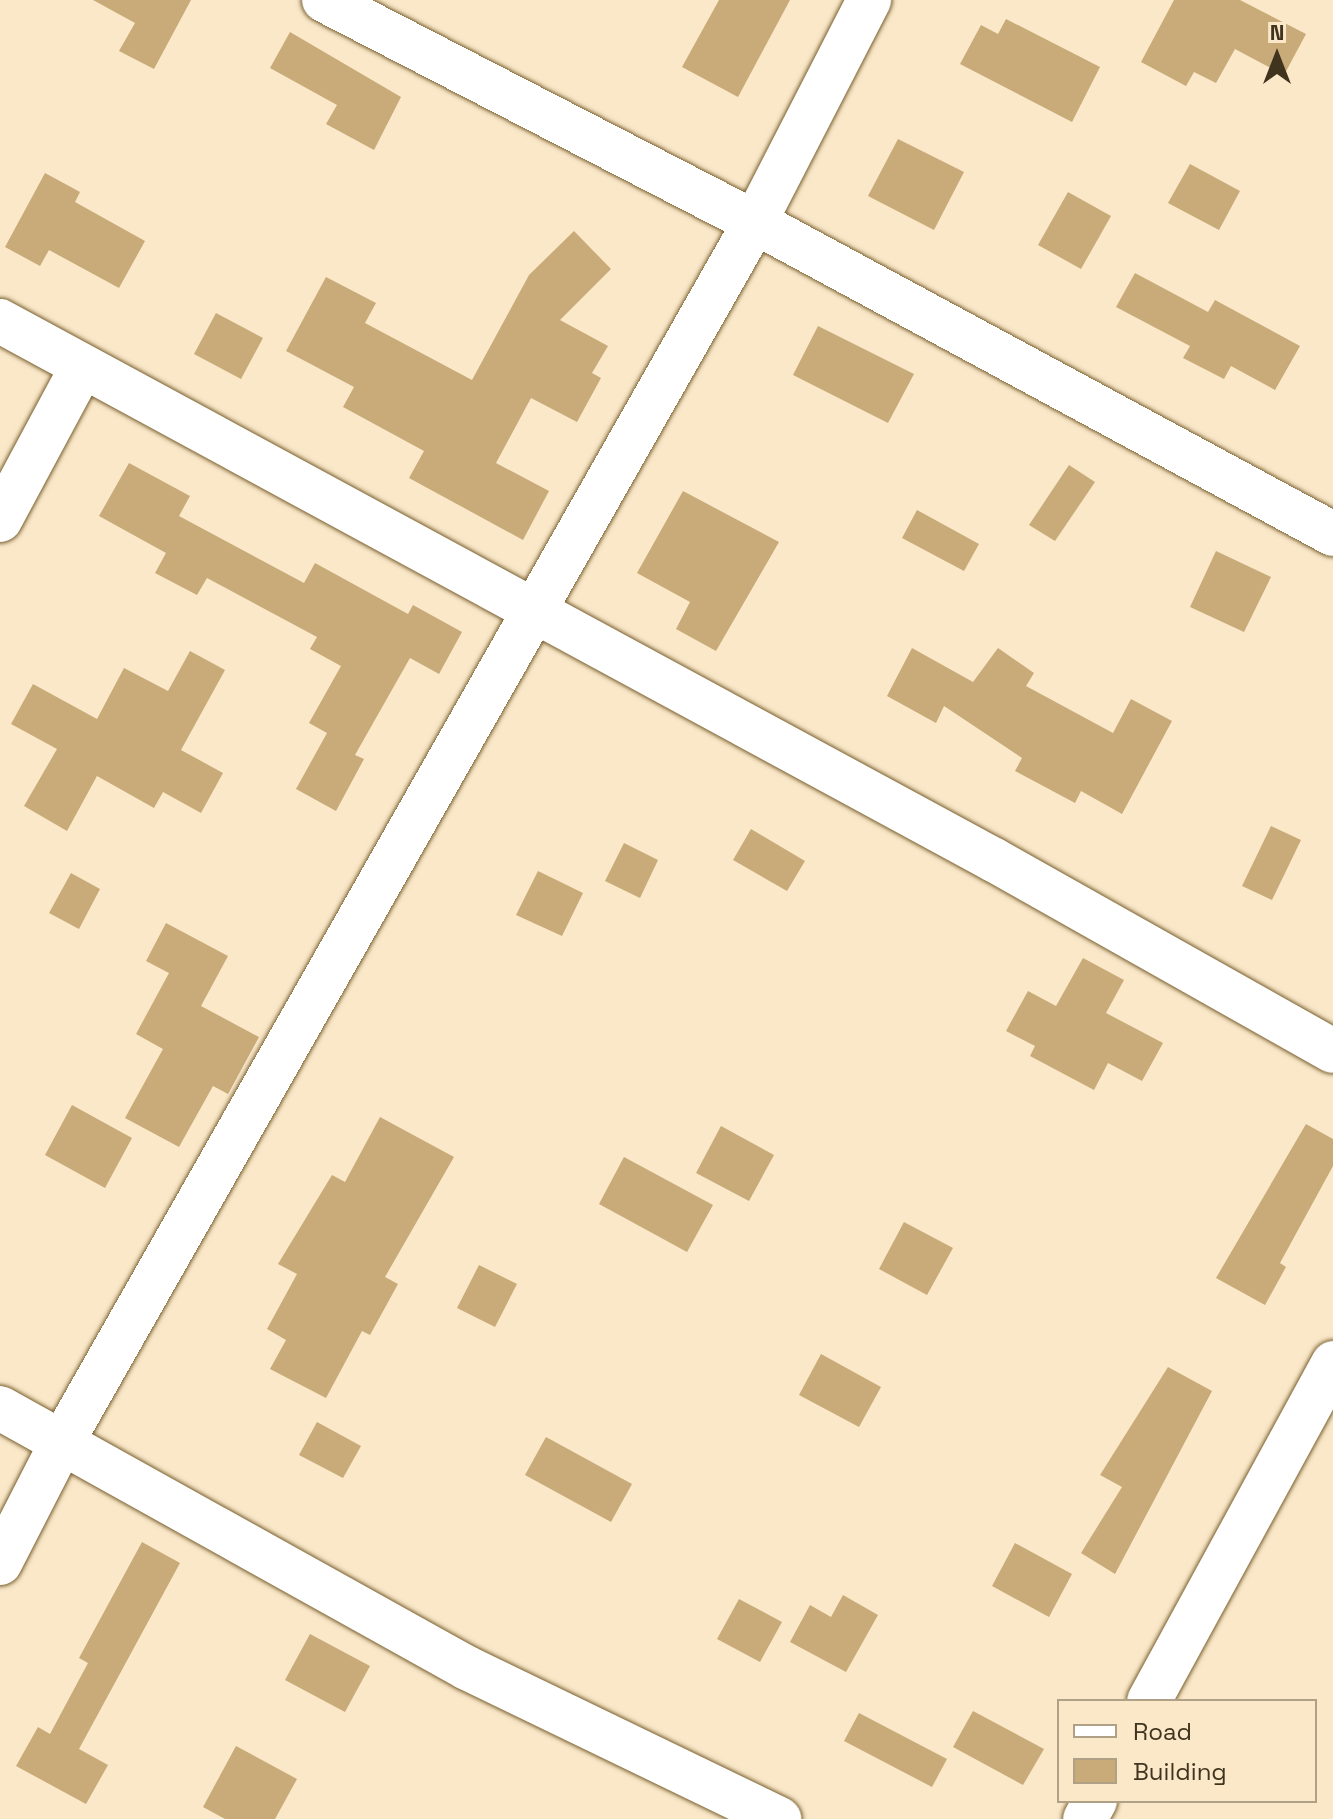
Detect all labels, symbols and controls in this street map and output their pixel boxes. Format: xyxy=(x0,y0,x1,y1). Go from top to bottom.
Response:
north arrow xyxy=(1237,16,1317,96)
text: N xyxy=(1270,18,1284,46)
legend xyxy=(1057,1699,1317,1803)
text: Road xyxy=(1133,1716,1192,1747)
text: Building xyxy=(1133,1756,1227,1787)

